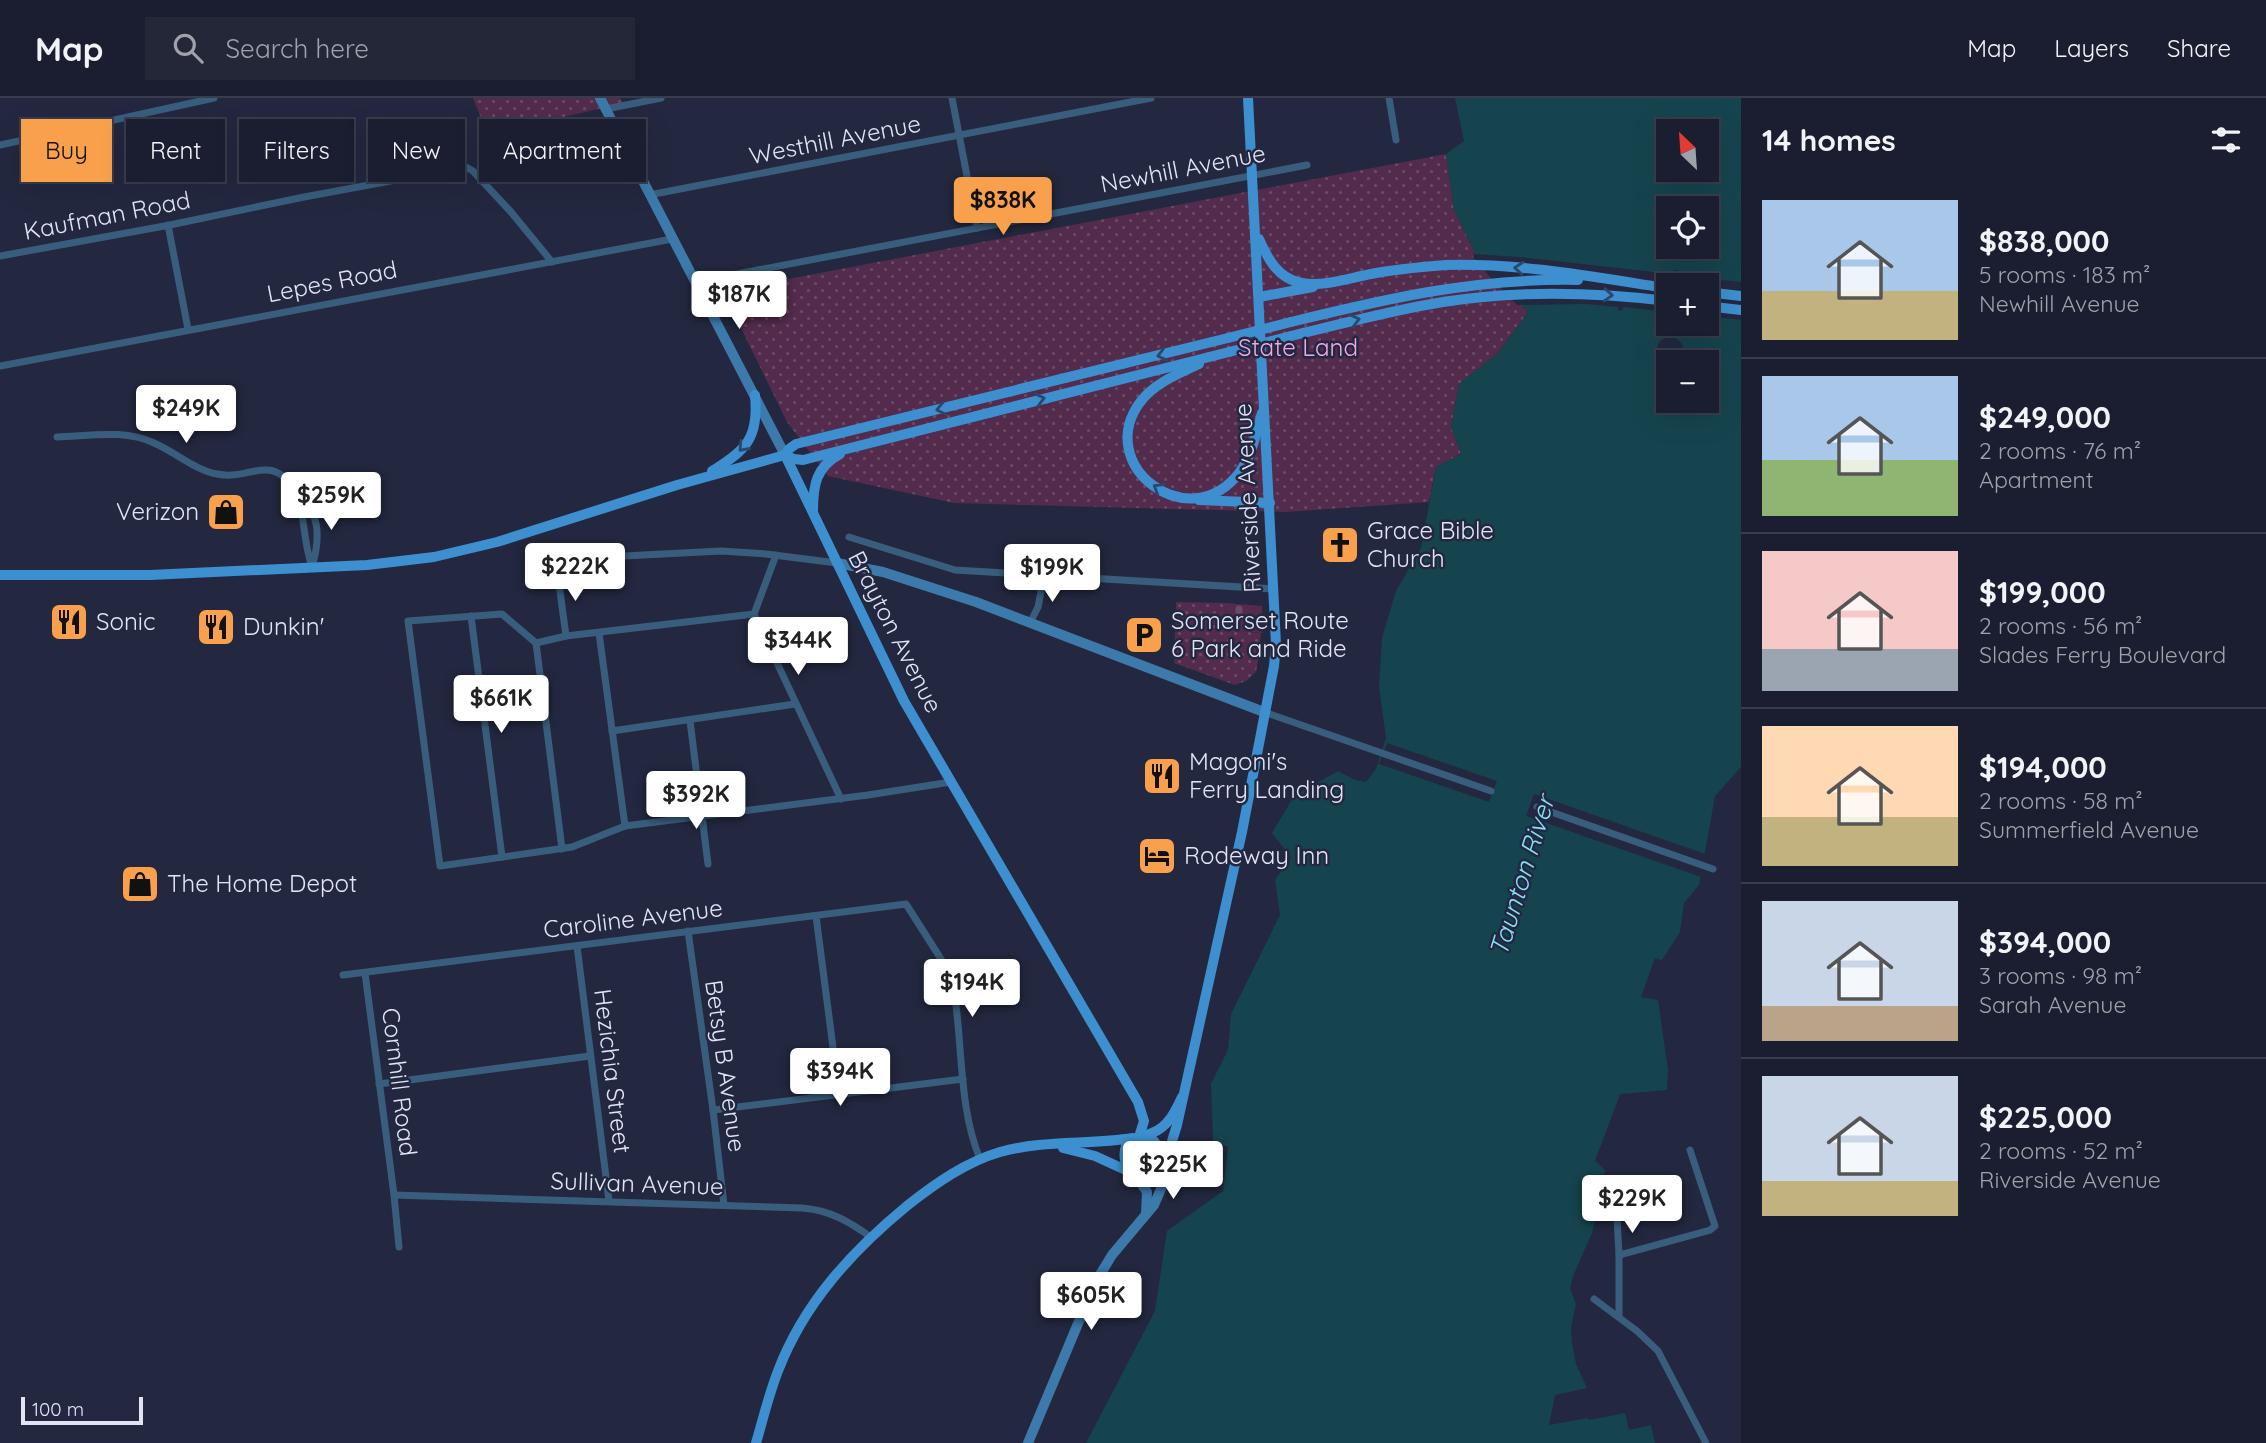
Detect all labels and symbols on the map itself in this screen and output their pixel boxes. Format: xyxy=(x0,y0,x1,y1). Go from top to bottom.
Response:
street label: Westhill Avenue xyxy=(746,108,923,170)
north arrow xyxy=(1656,119,1718,182)
street label: Newhill Avenue xyxy=(1098,137,1268,199)
pin: $838K xyxy=(954,178,1052,237)
street label: Kaufman Road xyxy=(21,184,193,246)
street label: Lepes Road xyxy=(264,254,399,308)
one-way arrow xyxy=(1513,260,1524,275)
pin: $187K xyxy=(690,272,788,331)
one-way arrow xyxy=(1603,287,1614,302)
one-way arrow xyxy=(1348,314,1360,328)
park label: State Land xyxy=(1238,332,1358,362)
one-way arrow xyxy=(1156,347,1168,361)
pin: $249K xyxy=(137,386,235,445)
one-way arrow xyxy=(1034,393,1046,407)
one-way arrow xyxy=(935,401,947,415)
street label: Riverside Avenue xyxy=(1227,403,1267,594)
one-way arrow xyxy=(739,439,751,452)
pin: $259K xyxy=(282,472,380,532)
one-way arrow xyxy=(1152,484,1165,497)
shop icon: Verizon xyxy=(205,491,247,533)
place label: Verizon xyxy=(116,496,199,526)
place label: Grace Bible Church xyxy=(1367,515,1494,573)
church icon: Grace Bible Church xyxy=(1319,524,1361,566)
pin: $222K xyxy=(526,544,624,603)
pin: $199K xyxy=(1003,545,1101,604)
street label: Brayton Avenue xyxy=(842,546,950,718)
restaurant icon: Sonic xyxy=(48,601,90,643)
place label: Somerset Route 6 Park and Ride xyxy=(1171,605,1349,663)
place label: Sonic xyxy=(96,606,155,636)
restaurant icon: Dunkin' xyxy=(195,606,237,648)
place label: Dunkin' xyxy=(243,611,324,641)
parking icon: Somerset Route 6 Park and Ride xyxy=(1123,614,1165,656)
pin: $344K xyxy=(749,618,847,677)
pin: $661K xyxy=(452,676,550,735)
place label: Magoni's Ferry Landing xyxy=(1189,746,1344,804)
restaurant icon: Magoni's Ferry Landing xyxy=(1141,755,1183,797)
pin: $392K xyxy=(647,772,745,831)
water label: Taunton River xyxy=(1481,789,1562,960)
hotel icon: Rodeway Inn xyxy=(1136,835,1178,877)
place label: Rodeway Inn xyxy=(1184,840,1329,870)
shop icon: The Home Depot xyxy=(119,863,161,905)
place label: The Home Depot xyxy=(167,868,357,898)
street label: Caroline Avenue xyxy=(542,892,724,944)
pin: $194K xyxy=(923,960,1021,1019)
street label: Betsy B Avenue xyxy=(699,978,753,1154)
street label: Hezichia Street xyxy=(588,987,638,1155)
street label: Cornhill Road xyxy=(376,1006,424,1158)
pin: $394K xyxy=(791,1048,889,1108)
pin: $225K xyxy=(1124,1142,1222,1201)
street label: Sullivan Avenue xyxy=(550,1165,724,1201)
pin: $229K xyxy=(1583,1176,1681,1235)
pin: $605K xyxy=(1042,1272,1140,1332)
scale bar xyxy=(21,1394,144,1426)

